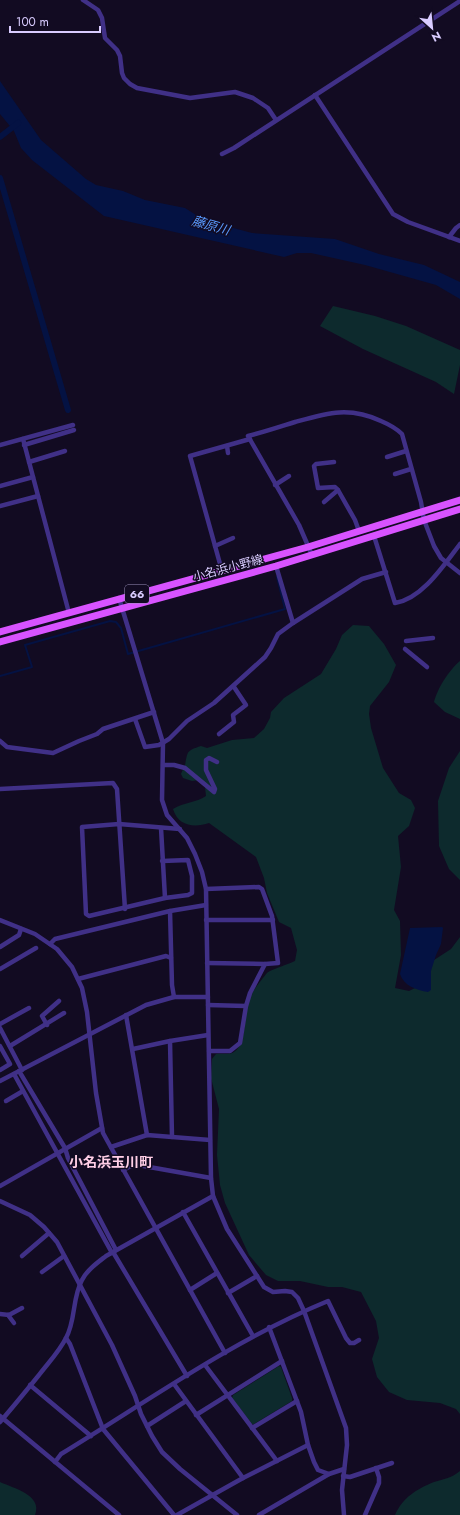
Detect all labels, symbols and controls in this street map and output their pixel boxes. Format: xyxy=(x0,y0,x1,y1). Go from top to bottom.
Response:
scale bar xyxy=(10,8,100,34)
north arrow xyxy=(412,8,452,48)
text: 100 m xyxy=(16,13,49,31)
text: N xyxy=(429,28,444,46)
water label: 藤原川 xyxy=(189,211,234,241)
street label: 小名浜小野線 xyxy=(191,550,265,586)
road number: 66 xyxy=(125,585,149,603)
district label: 小名浜玉川町 xyxy=(69,1152,153,1172)

